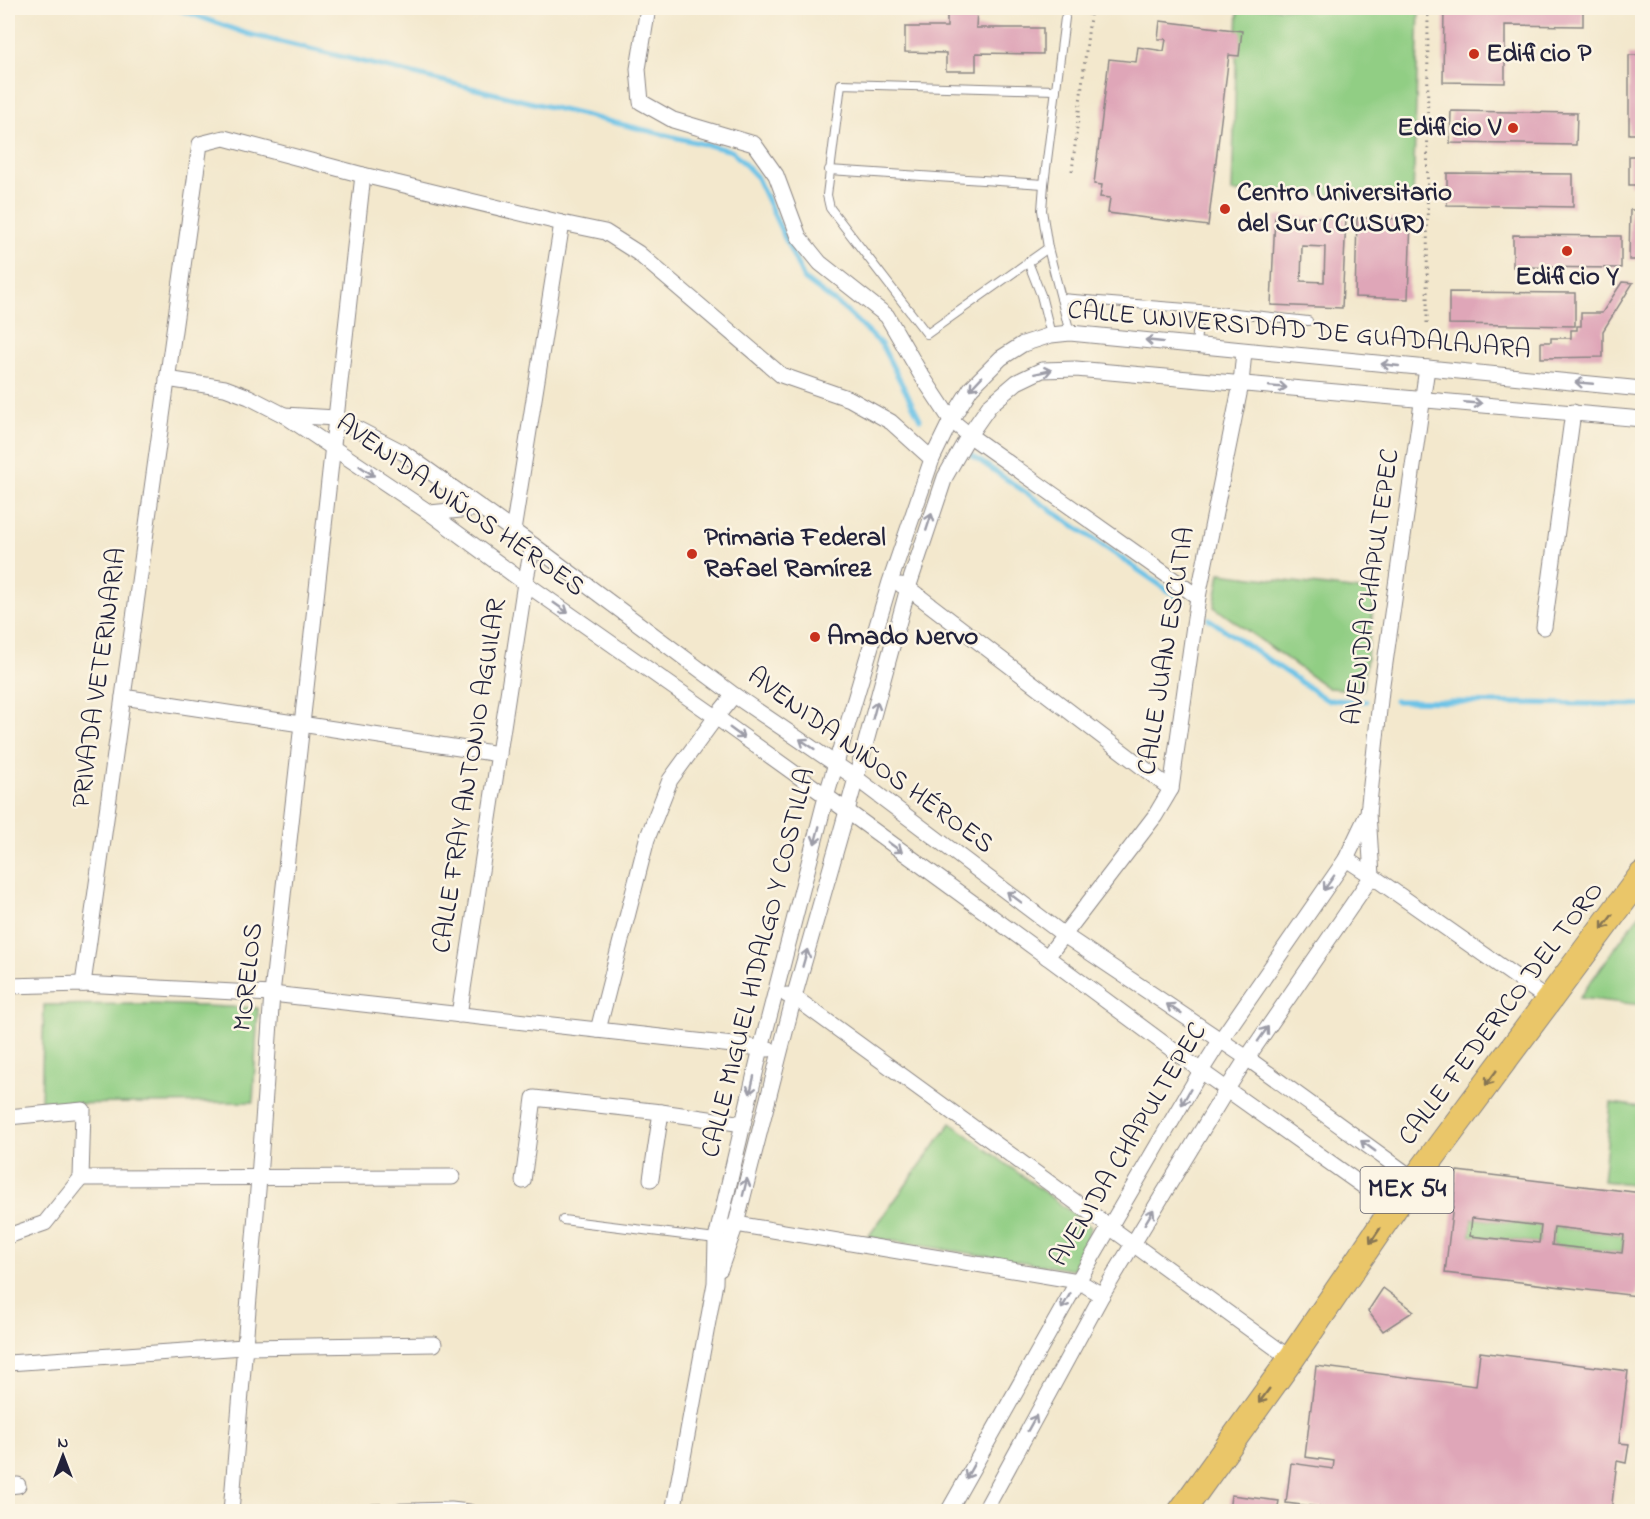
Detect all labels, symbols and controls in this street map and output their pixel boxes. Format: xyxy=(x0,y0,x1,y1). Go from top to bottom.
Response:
place label: Edificio P xyxy=(1486,35,1591,74)
marker: Edificio P xyxy=(1467,47,1481,61)
place label: Edificio V xyxy=(1397,109,1502,148)
marker: Edificio V xyxy=(1506,121,1520,135)
place label: Centro Universitario del Sur (CUSUR) xyxy=(1237,174,1452,244)
marker: Centro Universitario del Sur (CUSUR) xyxy=(1218,202,1232,216)
marker: Edificio Y xyxy=(1560,244,1574,258)
place label: Edificio Y xyxy=(1515,258,1620,297)
street label: CALLE UNIVERSIDAD DE GUADALAJARA xyxy=(1066,291,1532,371)
one-way arrow xyxy=(1145,335,1165,346)
one-way arrow xyxy=(1381,359,1401,370)
one-way arrow xyxy=(1033,366,1052,377)
one-way arrow xyxy=(969,376,983,391)
one-way arrow xyxy=(1575,377,1595,388)
one-way arrow xyxy=(1268,382,1288,393)
one-way arrow xyxy=(1462,398,1482,409)
street label: AVENIDA NIÑOS HÉROES xyxy=(327,405,593,607)
street label: AVENIDA CHAPULTEPEC xyxy=(1333,446,1411,728)
one-way arrow xyxy=(359,465,375,477)
one-way arrow xyxy=(925,514,936,532)
place label: Primaria Federal Rafael Ramírez xyxy=(704,519,886,589)
street label: CALLE JUAN ESCUTIA xyxy=(1128,524,1206,778)
street label: PRIVADA VETERINARIA xyxy=(62,545,138,811)
marker: Primaria Federal Rafael Ramírez xyxy=(685,547,699,561)
street label: CALLE FRAY ANTONIO AGUILAR xyxy=(423,596,517,956)
one-way arrow xyxy=(552,602,568,614)
place label: Amado Nervo xyxy=(827,618,978,657)
marker: Amado Nervo xyxy=(808,630,822,644)
street label: AVENIDA NIÑOS HÉROES xyxy=(738,658,1002,864)
one-way arrow xyxy=(869,700,881,719)
one-way arrow xyxy=(729,726,745,739)
one-way arrow xyxy=(798,738,815,751)
street label: CALLE MIGUEL HIDALGO Y COSTILLA xyxy=(692,764,826,1162)
one-way arrow xyxy=(810,825,822,844)
one-way arrow xyxy=(887,840,903,853)
one-way arrow xyxy=(1323,874,1335,890)
street label: CALLE FEDERICO DEL TORO xyxy=(1390,874,1614,1154)
one-way arrow xyxy=(1007,891,1023,904)
one-way arrow xyxy=(1601,914,1614,930)
street label: MORELOS xyxy=(224,921,274,1033)
one-way arrow xyxy=(800,949,811,968)
one-way arrow xyxy=(1166,1003,1183,1015)
street label: AVENIDA CHAPULTEPEC xyxy=(1041,1016,1217,1274)
one-way arrow xyxy=(1257,1026,1269,1042)
one-way arrow xyxy=(1484,1070,1497,1086)
one-way arrow xyxy=(746,1074,757,1094)
one-way arrow xyxy=(1180,1088,1192,1105)
one-way arrow xyxy=(1360,1140,1376,1152)
road number: MEX 54 xyxy=(1360,1167,1454,1213)
one-way arrow xyxy=(740,1178,751,1197)
one-way arrow xyxy=(1144,1209,1156,1226)
one-way arrow xyxy=(1369,1227,1382,1244)
one-way arrow xyxy=(1060,1293,1072,1310)
one-way arrow xyxy=(1258,1387,1271,1403)
one-way arrow xyxy=(1027,1415,1038,1433)
north arrow xyxy=(33,1426,93,1486)
text: N xyxy=(58,1431,69,1455)
one-way arrow xyxy=(964,1462,976,1479)

